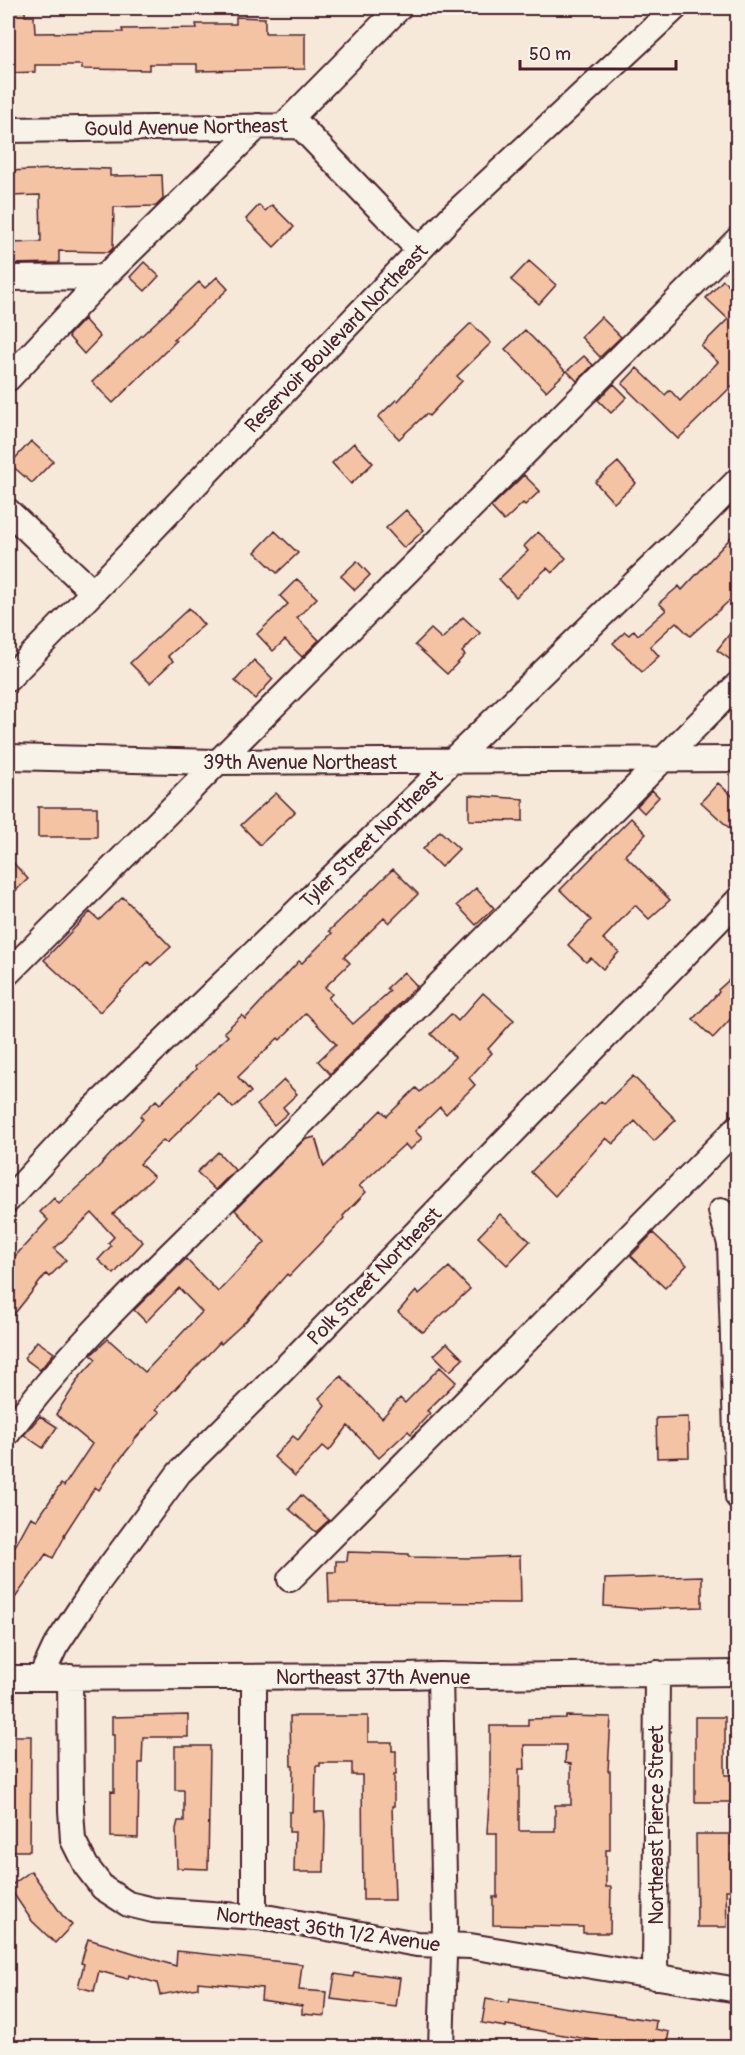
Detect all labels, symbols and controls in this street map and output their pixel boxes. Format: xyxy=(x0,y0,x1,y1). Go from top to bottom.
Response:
scale bar xyxy=(520,33,676,71)
text: 50 m xyxy=(529,43,571,66)
street label: Gould Avenue Northeast xyxy=(84,113,289,142)
street label: Reservoir Boulevard Northeast xyxy=(239,238,434,438)
street label: 39th Avenue Northeast xyxy=(203,750,398,775)
street label: Tyler Street Northeast xyxy=(295,764,449,914)
street label: Polk Street Northeast xyxy=(302,1201,447,1351)
street label: Northeast 37th Avenue xyxy=(276,1665,470,1690)
street label: Northeast Pierce Street xyxy=(644,1724,669,1925)
street label: Northeast 36th 1/2 Avenue xyxy=(214,1901,442,1958)

